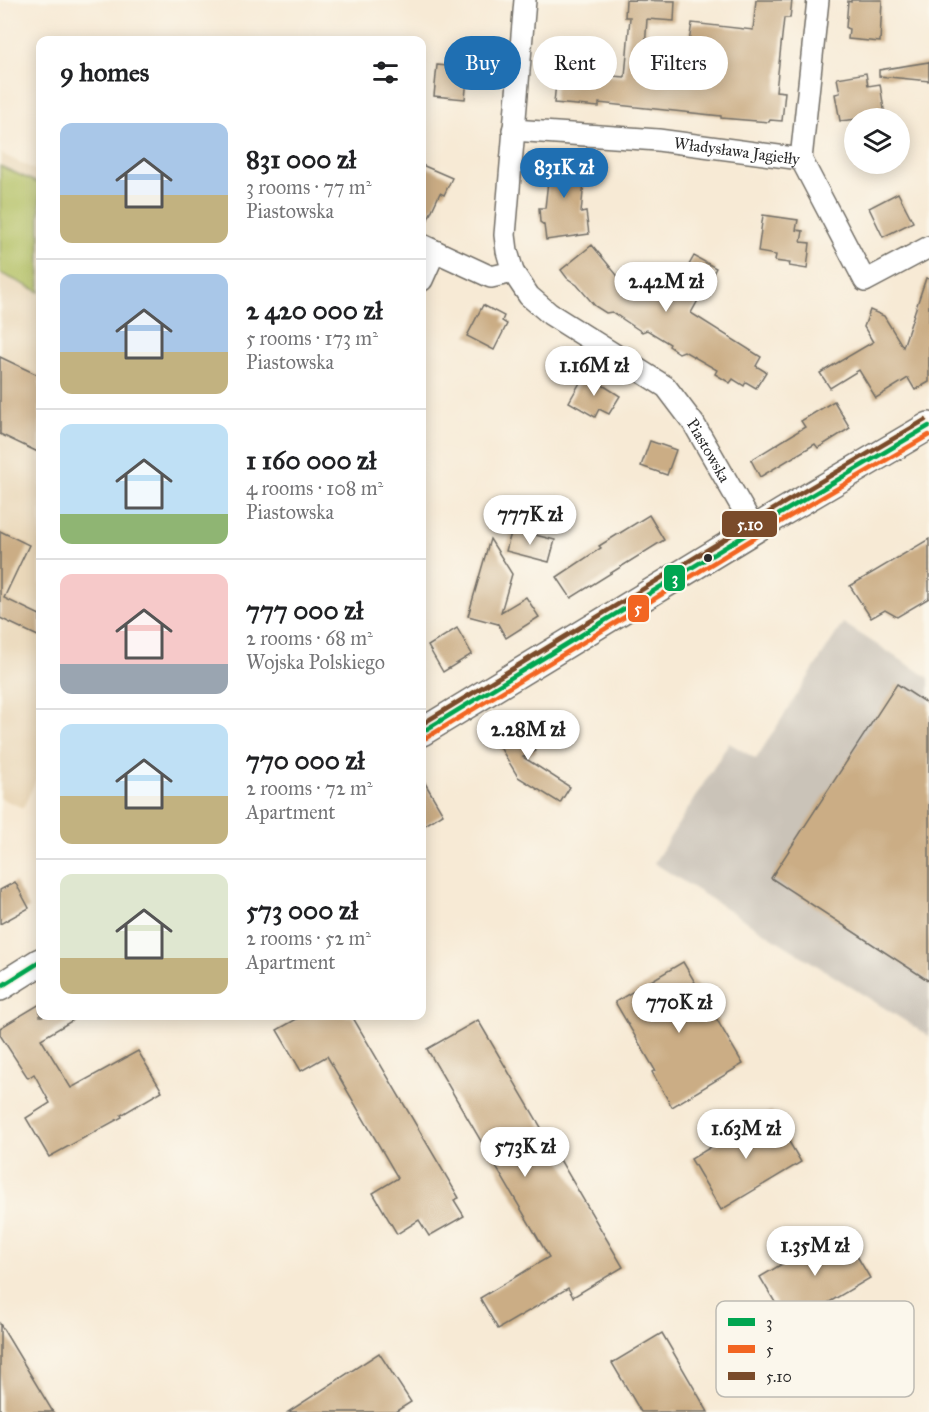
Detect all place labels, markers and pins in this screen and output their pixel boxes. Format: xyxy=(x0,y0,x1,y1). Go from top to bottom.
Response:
pin: 831K zł xyxy=(509,148,619,199)
pin: 2.42M zł xyxy=(604,262,728,313)
pin: 1.16M zł xyxy=(532,346,656,397)
pin: 777K zł xyxy=(475,495,585,546)
unlabelled marker xyxy=(702,552,714,564)
pin: 2.28M zł xyxy=(466,710,590,761)
pin: 770K zł xyxy=(624,983,734,1034)
pin: 1.63M zł xyxy=(684,1109,808,1160)
pin: 573K zł xyxy=(470,1127,580,1178)
pin: 1.35M zł xyxy=(753,1226,877,1277)

